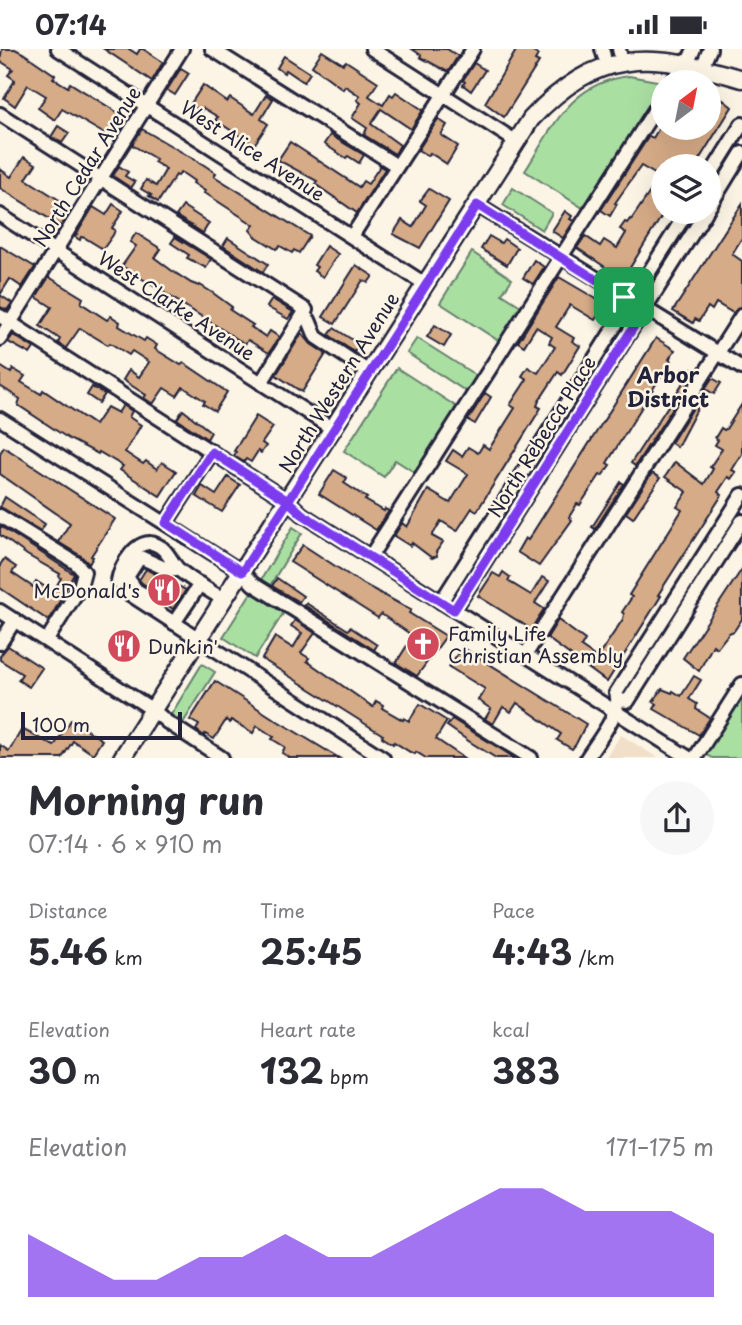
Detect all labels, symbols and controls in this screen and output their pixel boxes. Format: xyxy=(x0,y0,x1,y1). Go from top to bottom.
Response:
text: 07:14 xyxy=(35,5,107,44)
north arrow xyxy=(651,70,721,140)
map controls xyxy=(651,70,721,224)
street label: North Cedar Avenue xyxy=(25,80,147,252)
street label: West Alice Avenue xyxy=(175,93,331,207)
button: layers xyxy=(651,154,721,224)
street label: West Clarke Avenue xyxy=(93,244,261,366)
pin xyxy=(594,267,654,327)
icon: arrive xyxy=(605,278,643,316)
street label: North Western Avenue xyxy=(271,286,405,478)
street label: North Rebecca Place xyxy=(480,350,602,522)
district label: Arbor District xyxy=(627,358,709,414)
restaurant icon: McDonald's xyxy=(145,571,183,609)
place label: McDonald's xyxy=(33,576,140,604)
place label: Family Life Christian Assembly xyxy=(448,619,623,669)
church icon: Family Life Christian Assembly xyxy=(404,625,442,663)
restaurant icon: Dunkin' xyxy=(105,627,143,665)
place label: Dunkin' xyxy=(148,632,218,660)
scale bar xyxy=(21,709,182,741)
text: 100 m xyxy=(32,710,90,738)
text: Morning run xyxy=(28,771,264,828)
button: share xyxy=(640,781,714,855)
text: 07:14 · 6 × 910 m xyxy=(28,826,222,861)
text: Distance xyxy=(28,896,108,924)
text: Time xyxy=(260,896,305,924)
text: Pace xyxy=(492,896,535,924)
text: 5.46 xyxy=(28,924,108,977)
text: 25:45 xyxy=(260,924,363,977)
text: 4:43 xyxy=(492,924,572,977)
text: km xyxy=(108,943,143,971)
text: /km xyxy=(572,943,615,971)
text: Elevation xyxy=(28,1015,110,1043)
text: Heart rate xyxy=(260,1015,356,1043)
text: kcal xyxy=(492,1015,530,1043)
text: 30 xyxy=(28,1043,77,1096)
text: 132 xyxy=(260,1043,324,1096)
text: 383 xyxy=(492,1043,560,1096)
text: m xyxy=(77,1062,100,1090)
text: bpm xyxy=(324,1062,369,1090)
text: Elevation xyxy=(28,1129,127,1164)
text: 171–175 m xyxy=(606,1129,714,1164)

